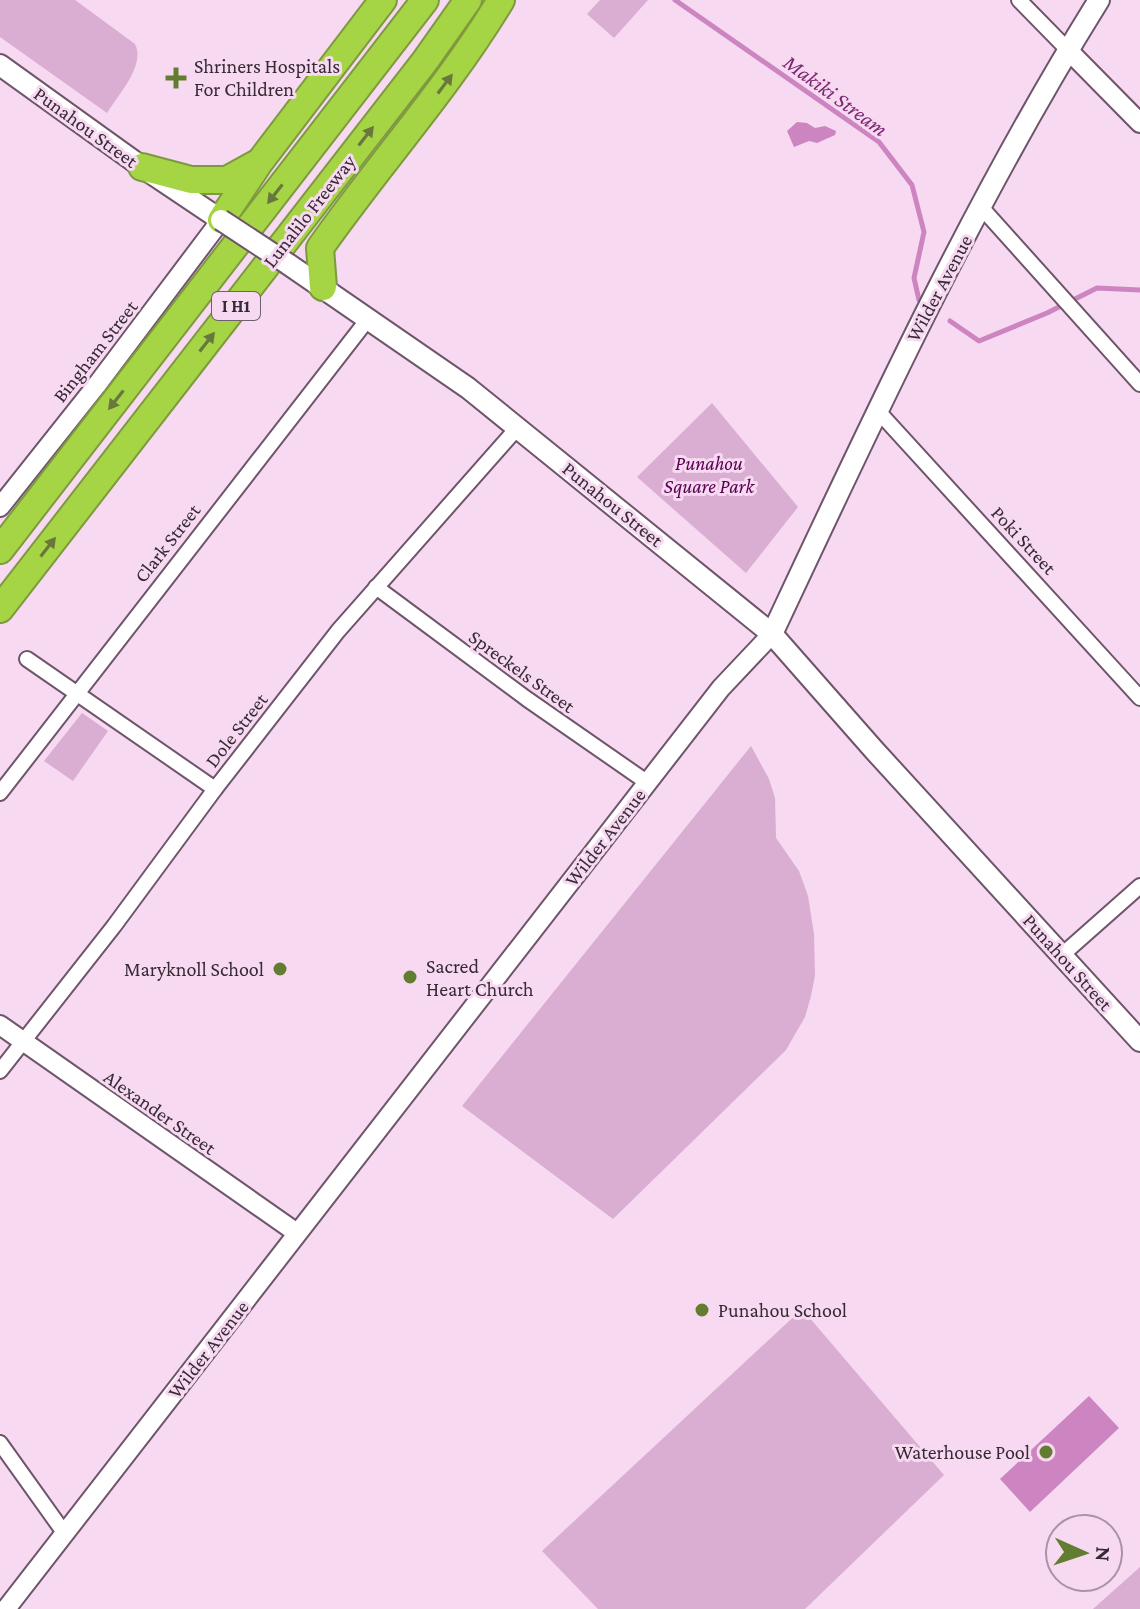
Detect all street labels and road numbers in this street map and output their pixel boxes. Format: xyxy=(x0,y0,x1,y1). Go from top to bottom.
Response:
street label: Punahou Street xyxy=(30,82,142,172)
street label: Lunalilo Freeway xyxy=(258,150,361,272)
street label: Wilder Avenue xyxy=(902,231,976,345)
road number: I H1 xyxy=(212,292,260,320)
street label: Bingham Street xyxy=(48,295,143,407)
street label: Punahou Street xyxy=(558,457,668,551)
street label: Clark Street xyxy=(130,499,205,587)
street label: Poki Street xyxy=(987,501,1061,579)
street label: Spreckels Street xyxy=(464,625,580,718)
street label: Dole Street xyxy=(200,688,272,771)
street label: Wilder Avenue xyxy=(560,784,650,890)
street label: Punahou Street xyxy=(1019,909,1117,1015)
street label: Alexander Street xyxy=(100,1065,220,1159)
street label: Wilder Avenue xyxy=(163,1296,253,1402)

